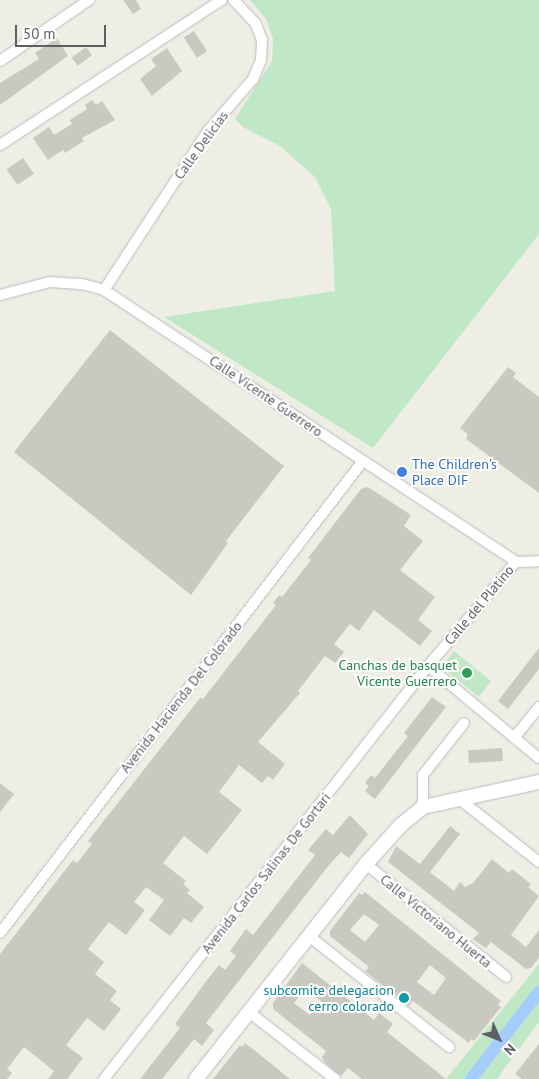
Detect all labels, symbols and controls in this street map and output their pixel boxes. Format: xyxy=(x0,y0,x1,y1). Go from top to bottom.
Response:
scale bar xyxy=(18,15,109,47)
text: 50 m xyxy=(23,24,56,43)
street label: Calle Delicias xyxy=(170,107,232,183)
street label: Calle Vicente Guerrero xyxy=(206,352,326,440)
place label: The Children's Place DIF xyxy=(412,456,497,488)
marker: The Children's Place DIF xyxy=(396,466,408,478)
street label: Calle del Platino xyxy=(441,562,517,648)
street label: Avenida Hacienda Del Colorado xyxy=(117,618,245,776)
place label: Canchas de basquet Vicente Guerrero xyxy=(338,657,457,690)
marker: Canchas de basquet Vicente Guerrero xyxy=(461,667,473,679)
street label: Avenida Carlos Salinas De Gortari xyxy=(198,789,334,957)
street label: Calle Victoriano Huerta xyxy=(377,871,495,971)
place label: subcomite delegacion cerro colorado xyxy=(264,982,394,1014)
marker: subcomite delegacion cerro colorado xyxy=(398,992,410,1004)
north arrow xyxy=(474,1014,524,1064)
text: N xyxy=(500,1040,519,1059)

